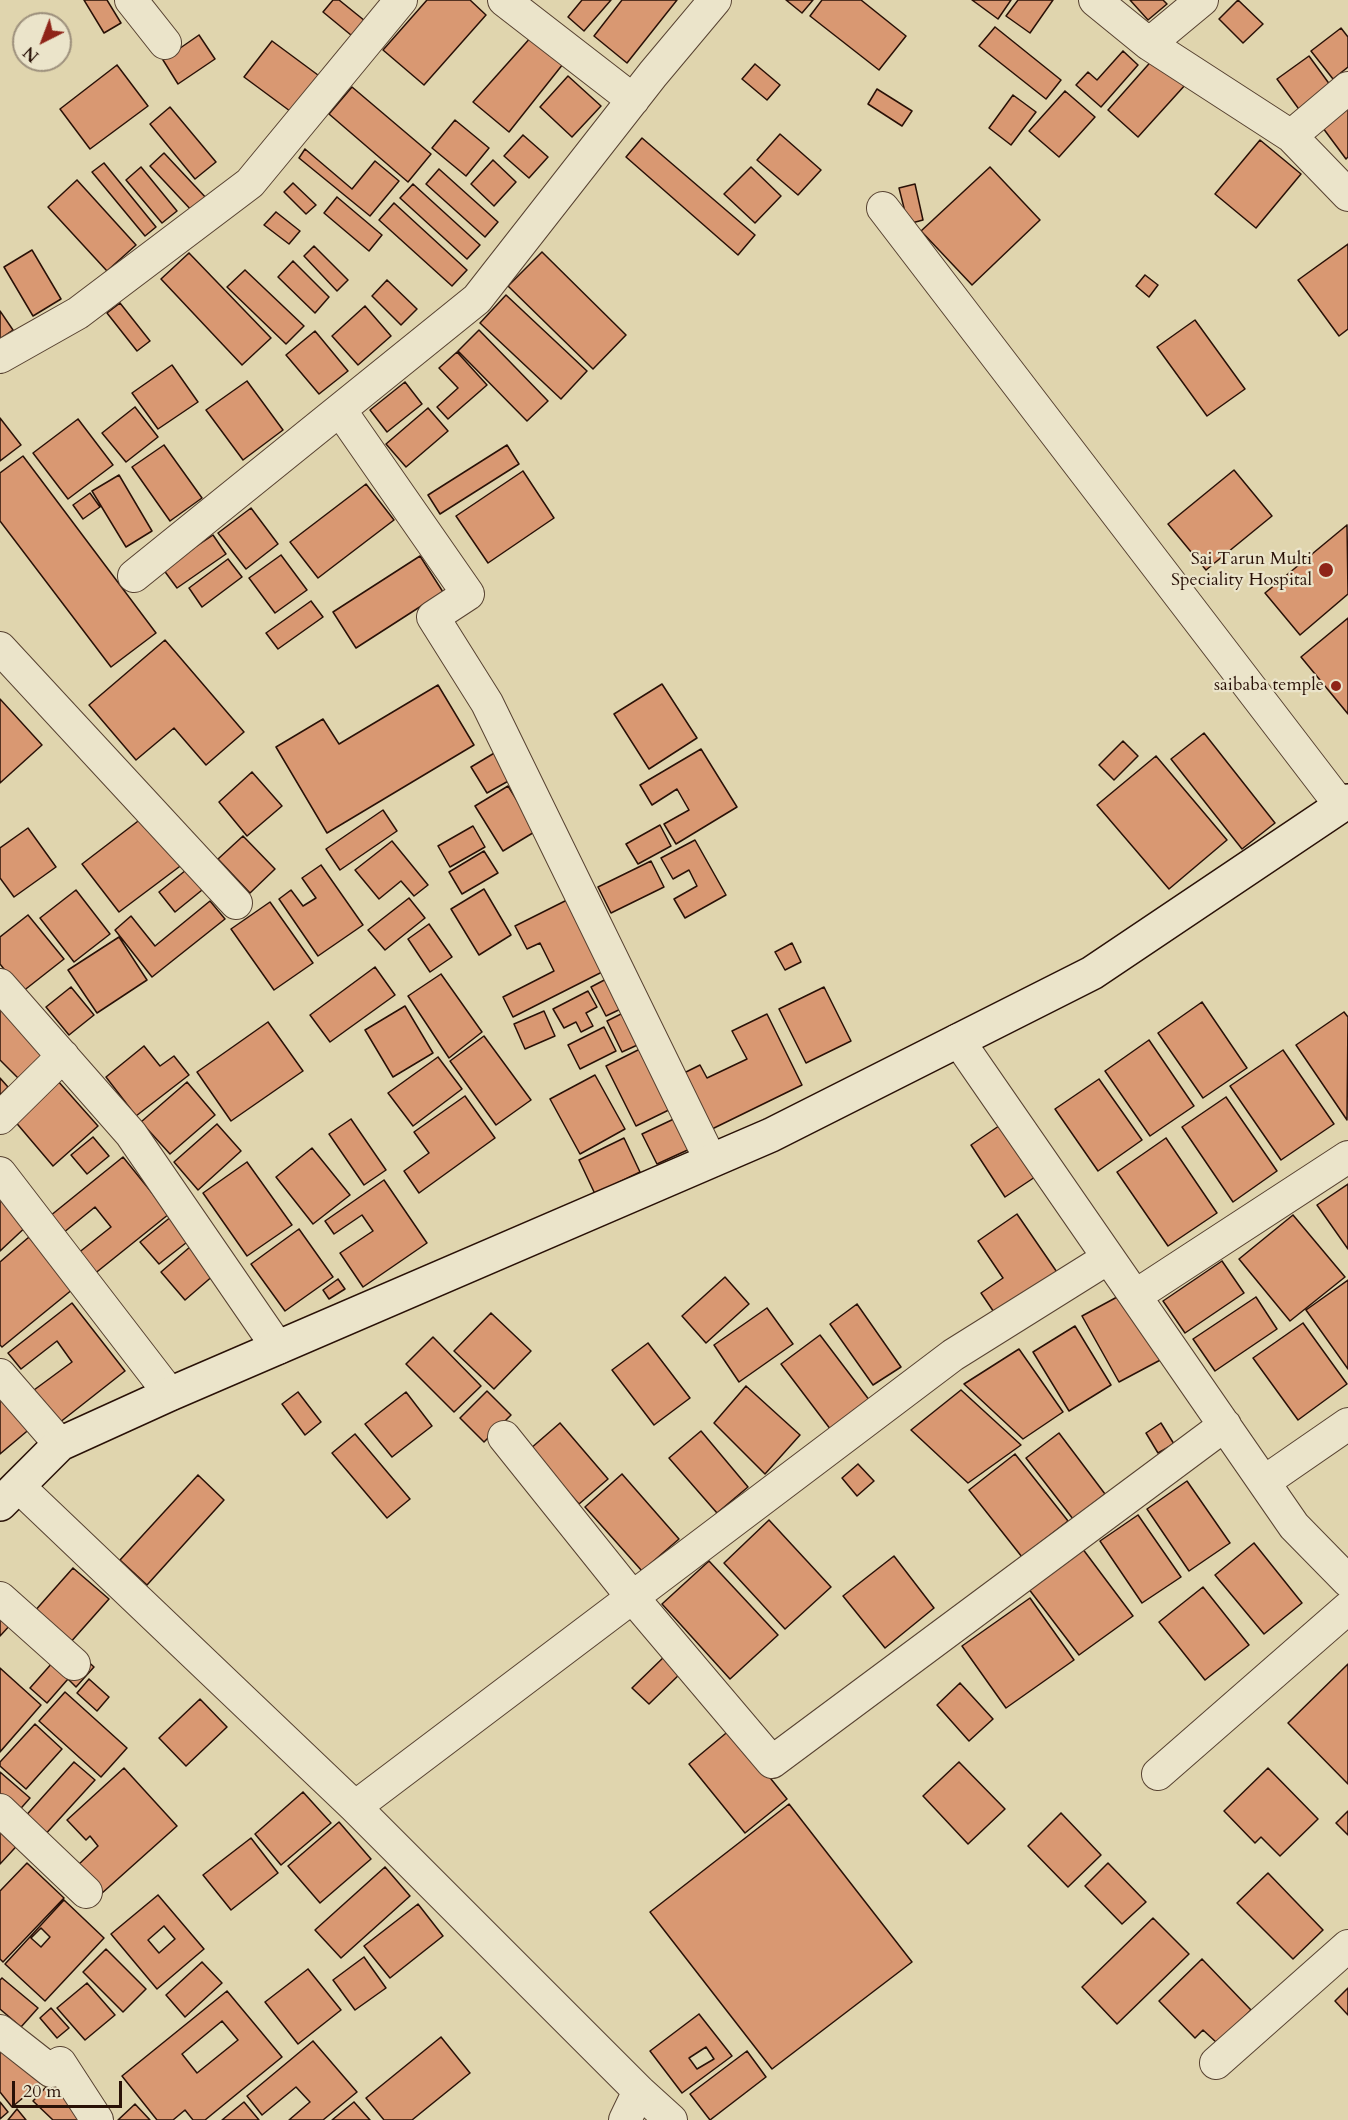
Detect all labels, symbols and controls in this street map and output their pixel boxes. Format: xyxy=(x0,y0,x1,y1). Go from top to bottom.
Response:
north arrow xyxy=(12,12,72,72)
text: N xyxy=(19,41,44,67)
place label: Sai Tarun Multi Speciality Hospital xyxy=(1171,549,1312,592)
marker: Sai Tarun Multi Speciality Hospital xyxy=(1317,561,1335,579)
place label: saibaba temple xyxy=(1214,675,1324,697)
marker: saibaba temple xyxy=(1329,679,1343,693)
scale bar xyxy=(15,2069,124,2107)
text: 20 m xyxy=(23,2079,62,2104)

